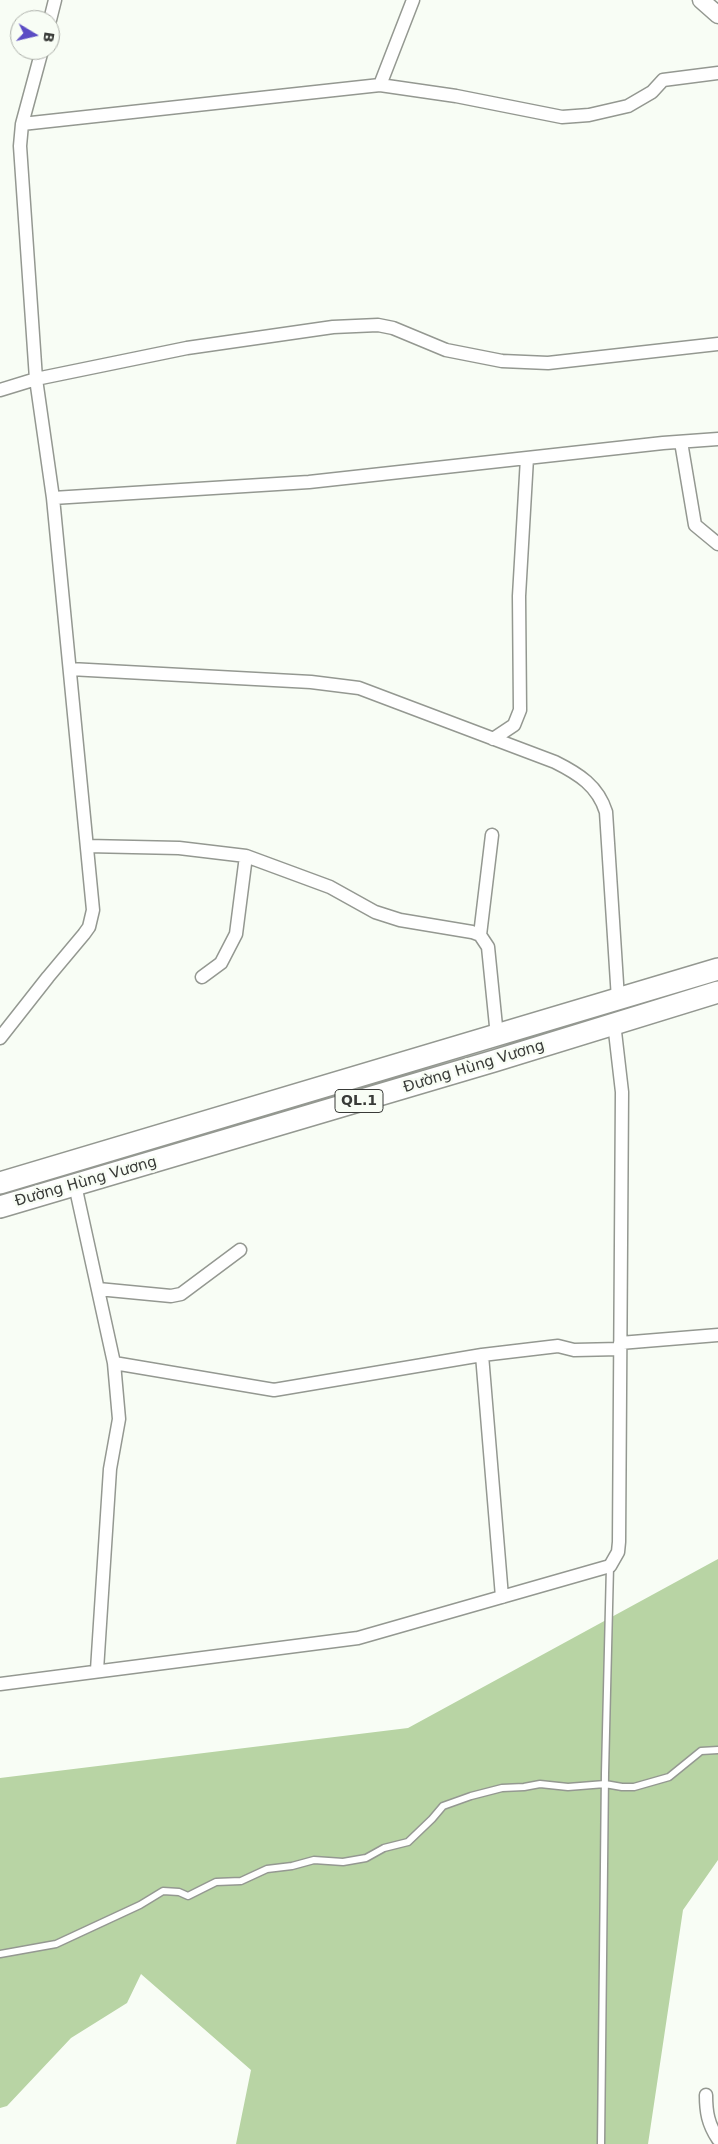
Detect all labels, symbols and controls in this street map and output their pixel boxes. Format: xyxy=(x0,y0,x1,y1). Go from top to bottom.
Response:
north arrow xyxy=(10,10,60,60)
text: B xyxy=(40,31,58,44)
street label: Đường Hùng Vương xyxy=(401,1037,547,1097)
road number: QL.1 xyxy=(335,1090,383,1112)
street label: Đường Hùng Vương xyxy=(13,1153,159,1211)

